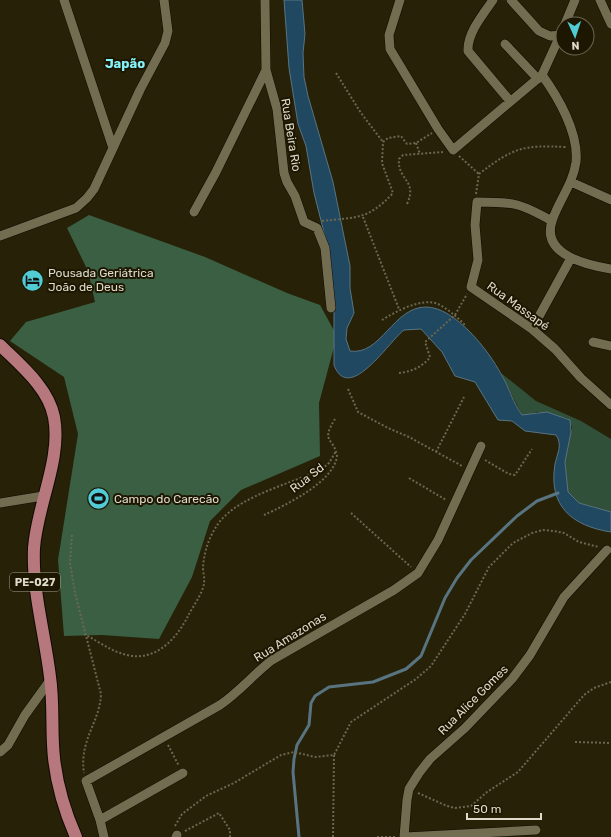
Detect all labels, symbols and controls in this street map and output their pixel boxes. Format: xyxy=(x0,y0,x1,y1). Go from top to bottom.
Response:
north arrow xyxy=(555,16,595,56)
text: N xyxy=(571,39,580,52)
district label: Japão xyxy=(105,56,145,71)
street label: Rua Beira Rio xyxy=(278,97,304,173)
place label: Pousada Geriátrica João de Deus xyxy=(48,266,154,294)
hotel icon: Pousada Geriátrica João de Deus xyxy=(20,267,46,293)
street label: Rua Massapé xyxy=(484,279,552,333)
street label: Rua Sd xyxy=(287,460,327,496)
sports icon: Campo do Carecão xyxy=(86,486,112,512)
place label: Campo do Carecão xyxy=(114,492,219,506)
road number: PE-027 xyxy=(10,573,60,591)
street label: Rua Amazonas xyxy=(251,609,329,665)
street label: Rua Alice Gomes xyxy=(435,662,511,738)
scale bar xyxy=(467,795,541,821)
text: 50 m xyxy=(473,802,501,816)

